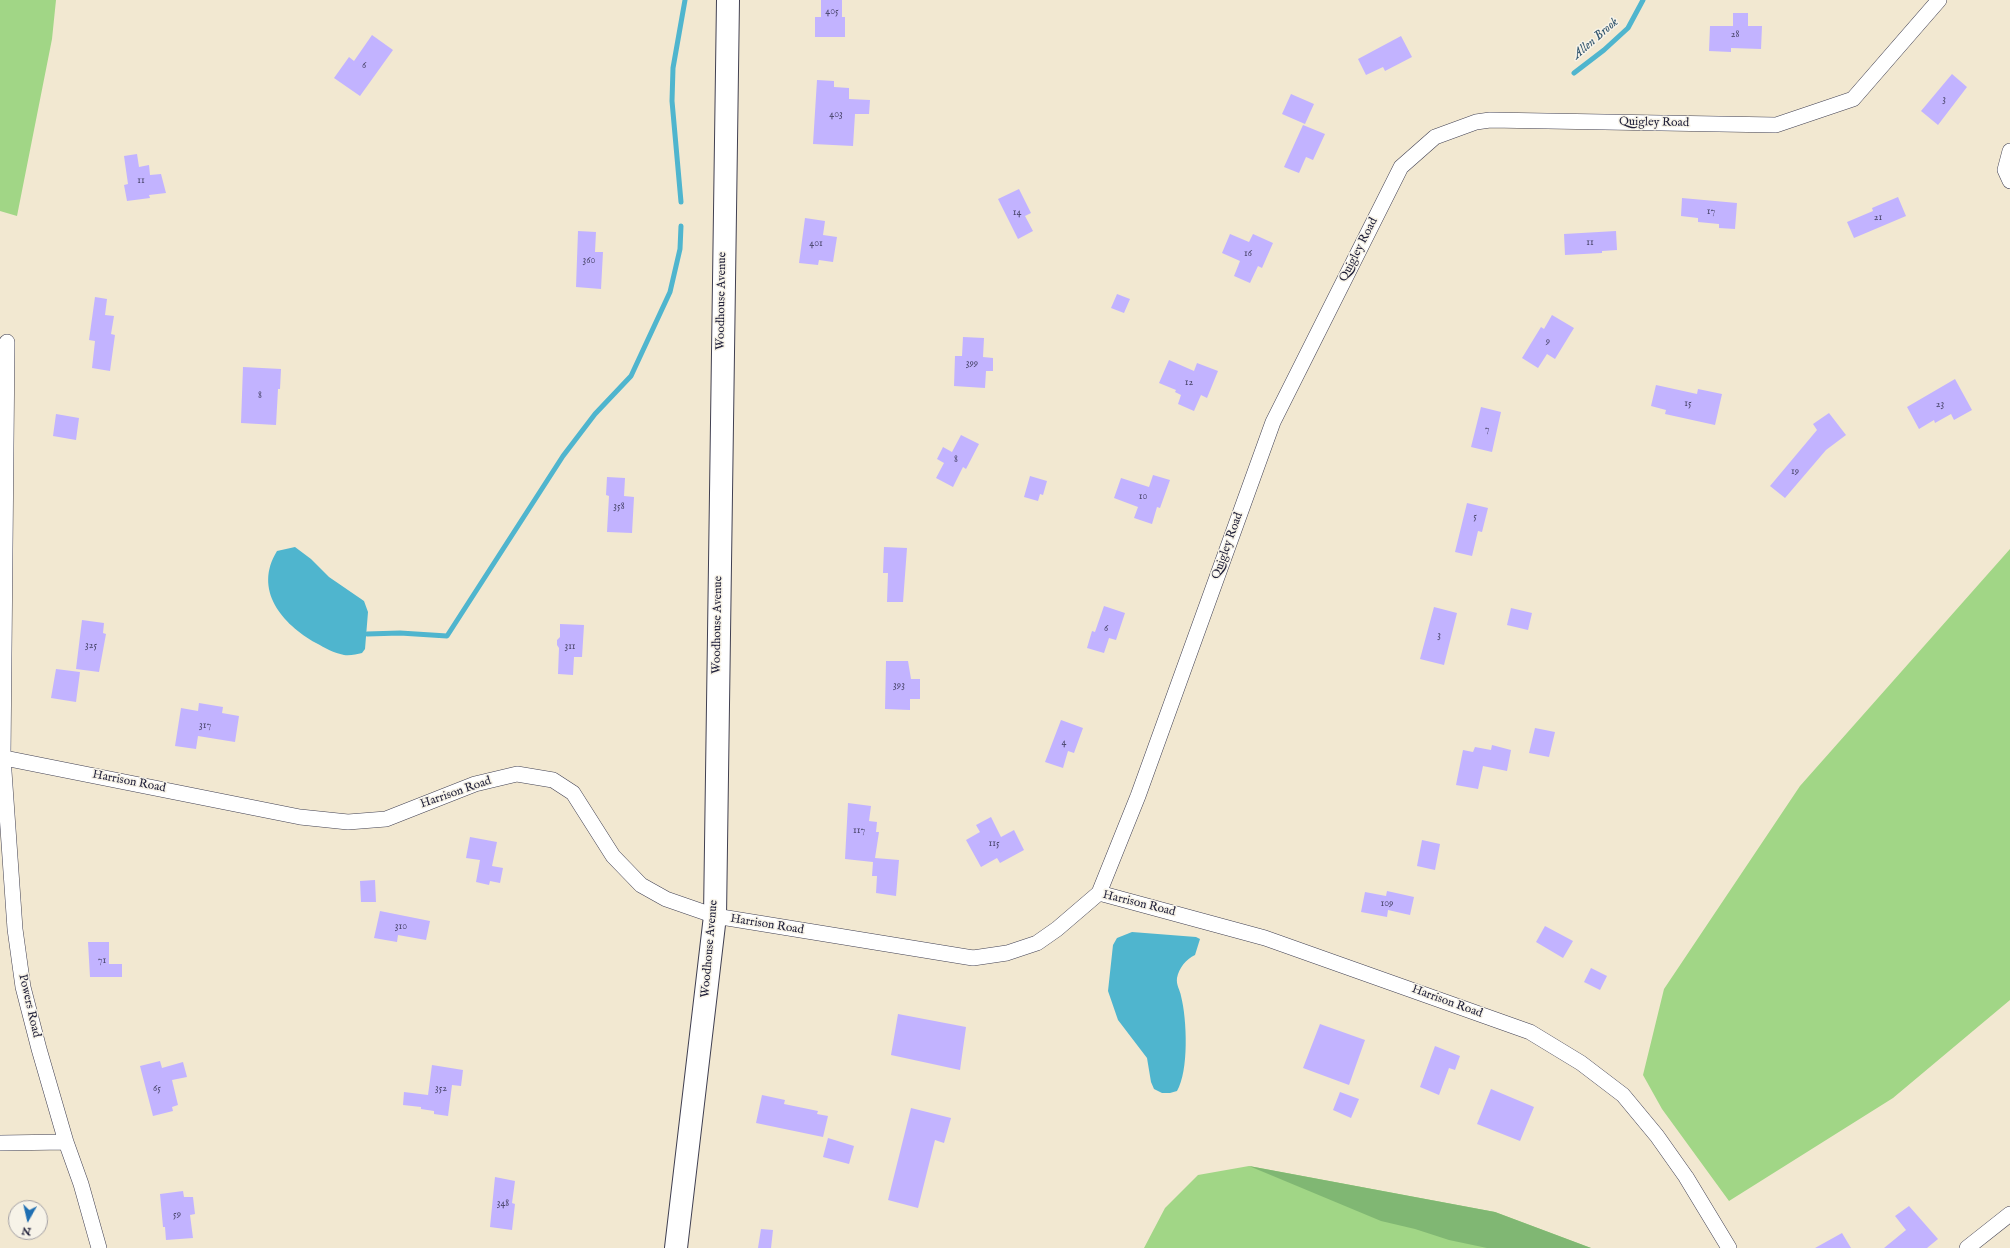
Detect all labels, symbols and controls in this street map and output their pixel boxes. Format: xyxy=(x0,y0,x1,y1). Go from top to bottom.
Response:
house number: 405 xyxy=(825,6,839,18)
water label: Allen Brook xyxy=(1570,15,1622,63)
house number: 28 xyxy=(1731,29,1739,41)
house number: 6 xyxy=(362,60,366,72)
house number: 3 xyxy=(1942,94,1946,106)
house number: 403 xyxy=(829,109,843,121)
street label: Quigley Road xyxy=(1619,115,1689,131)
house number: 11 xyxy=(137,175,145,187)
house number: 17 xyxy=(1707,206,1715,218)
house number: 14 xyxy=(1013,207,1021,219)
house number: 21 xyxy=(1874,212,1882,224)
street label: Quigley Road xyxy=(1337,215,1381,285)
house number: 11 xyxy=(1586,237,1594,249)
house number: 401 xyxy=(809,238,823,250)
house number: 16 xyxy=(1244,248,1252,260)
street label: Woodhouse Avenue xyxy=(714,252,730,350)
house number: 360 xyxy=(583,255,595,267)
house number: 9 xyxy=(1546,336,1550,348)
house number: 399 xyxy=(966,358,978,370)
house number: 12 xyxy=(1185,377,1193,389)
house number: 8 xyxy=(258,390,262,402)
house number: 15 xyxy=(1684,398,1692,410)
house number: 23 xyxy=(1936,399,1944,411)
house number: 7 xyxy=(1485,424,1489,436)
house number: 8 xyxy=(954,454,958,466)
house number: 19 xyxy=(1791,466,1799,478)
house number: 10 xyxy=(1139,491,1147,503)
house number: 358 xyxy=(613,501,625,513)
street label: Quigley Road xyxy=(1209,511,1247,581)
house number: 5 xyxy=(1473,511,1477,523)
street label: Woodhouse Avenue xyxy=(710,576,726,674)
house number: 6 xyxy=(1104,623,1108,635)
house number: 3 xyxy=(1437,630,1441,642)
house number: 325 xyxy=(85,640,97,652)
house number: 311 xyxy=(564,641,576,653)
house number: 393 xyxy=(893,680,905,692)
house number: 317 xyxy=(199,720,211,732)
house number: 4 xyxy=(1062,737,1066,749)
street label: Harrison Road xyxy=(91,768,167,796)
street label: Harrison Road xyxy=(419,774,493,812)
house number: 117 xyxy=(853,825,865,837)
house number: 115 xyxy=(988,838,1000,850)
street label: Harrison Road xyxy=(1101,888,1177,920)
house number: 109 xyxy=(1381,898,1393,910)
street label: Woodhouse Avenue xyxy=(699,899,721,999)
street label: Harrison Road xyxy=(729,912,805,938)
house number: 310 xyxy=(395,921,407,933)
house number: 71 xyxy=(98,955,106,967)
street label: Powers Road xyxy=(15,973,43,1039)
street label: Harrison Road xyxy=(1410,983,1484,1021)
house number: 65 xyxy=(153,1083,161,1095)
house number: 352 xyxy=(435,1083,447,1095)
house number: 348 xyxy=(497,1198,509,1210)
north arrow xyxy=(8,1200,48,1240)
house number: 59 xyxy=(173,1209,181,1221)
text: N xyxy=(21,1223,32,1238)

